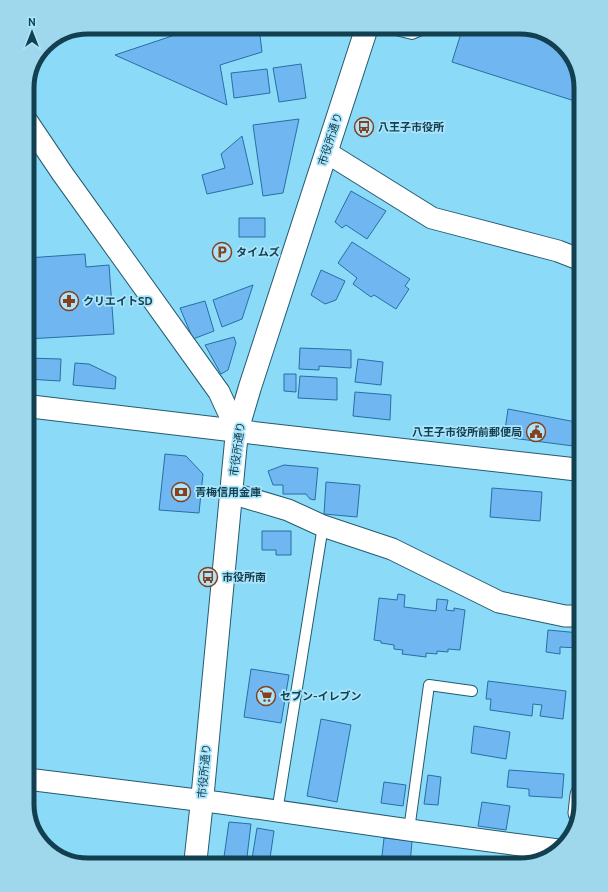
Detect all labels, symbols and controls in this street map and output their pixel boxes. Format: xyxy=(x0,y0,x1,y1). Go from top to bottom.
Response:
north arrow xyxy=(12,12,52,52)
text: N xyxy=(28,15,36,29)
street label: 市役所通り xyxy=(315,111,345,167)
bus stop icon: 八王子市役所 xyxy=(353,116,375,138)
place label: 八王子市役所 xyxy=(378,120,444,134)
parking icon: タイムズ xyxy=(211,241,233,263)
place label: タイムズ xyxy=(236,245,280,259)
pharmacy icon: クリエイトSD xyxy=(58,290,80,312)
place label: クリエイトSD xyxy=(83,294,152,308)
street label: 市役所通り xyxy=(226,421,248,477)
public building icon: 八王子市役所前郵便局 xyxy=(525,421,547,443)
place label: 八王子市役所前郵便局 xyxy=(412,425,522,439)
bank icon: 青梅信用金庫 xyxy=(170,481,192,503)
place label: 青梅信用金庫 xyxy=(195,485,261,499)
bus stop icon: 市役所南 xyxy=(197,566,219,588)
place label: 市役所南 xyxy=(222,570,266,584)
supermarket icon: セブン-イレブン xyxy=(255,685,277,707)
place label: セブン-イレブン xyxy=(280,689,362,703)
street label: 市役所通り xyxy=(195,743,213,799)

